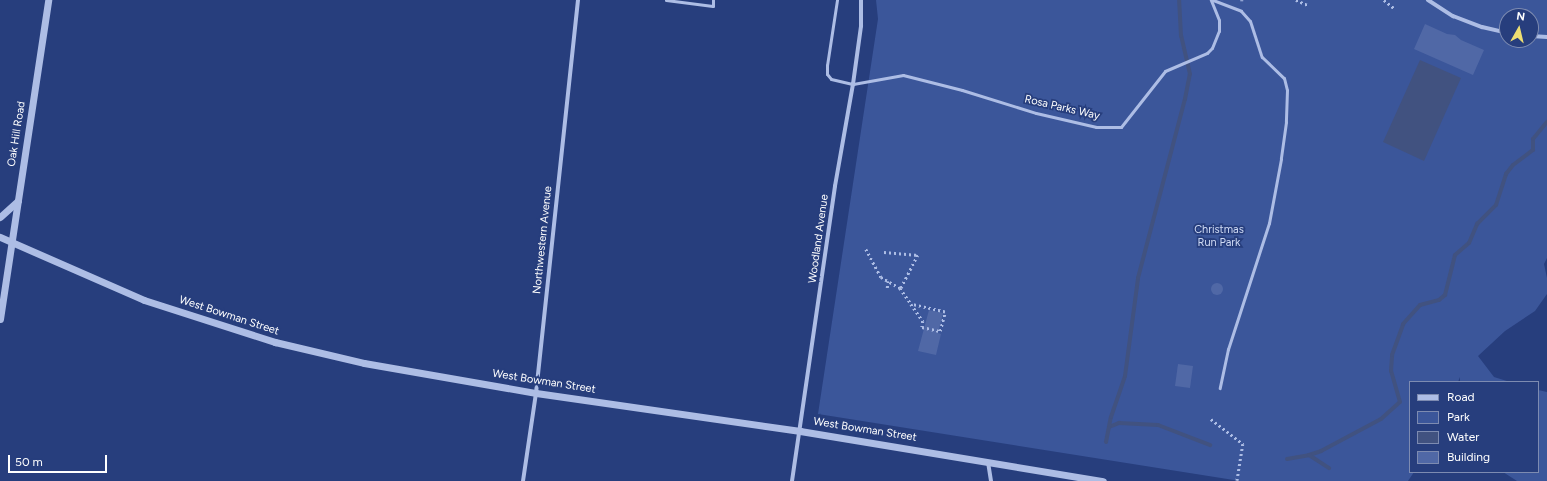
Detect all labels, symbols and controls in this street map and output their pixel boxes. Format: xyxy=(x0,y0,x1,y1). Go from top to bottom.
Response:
north arrow xyxy=(1499,8,1539,48)
text: N xyxy=(1515,10,1526,24)
street label: Rosa Parks Way xyxy=(1023,93,1101,123)
street label: Oak Hill Road xyxy=(5,100,29,168)
street label: Northwestern Avenue xyxy=(531,185,555,295)
street label: Woodland Avenue xyxy=(806,194,832,284)
park label: Christmas Run Park xyxy=(1194,224,1244,250)
street label: West Bowman Street xyxy=(177,294,281,338)
street label: West Bowman Street xyxy=(491,367,597,397)
legend xyxy=(1409,381,1539,473)
text: Road xyxy=(1447,390,1475,404)
text: Park xyxy=(1447,410,1470,424)
street label: West Bowman Street xyxy=(812,415,918,445)
text: Water xyxy=(1447,430,1479,444)
scale bar xyxy=(10,447,109,473)
text: Building xyxy=(1447,450,1490,464)
text: 50 m xyxy=(15,455,43,469)

